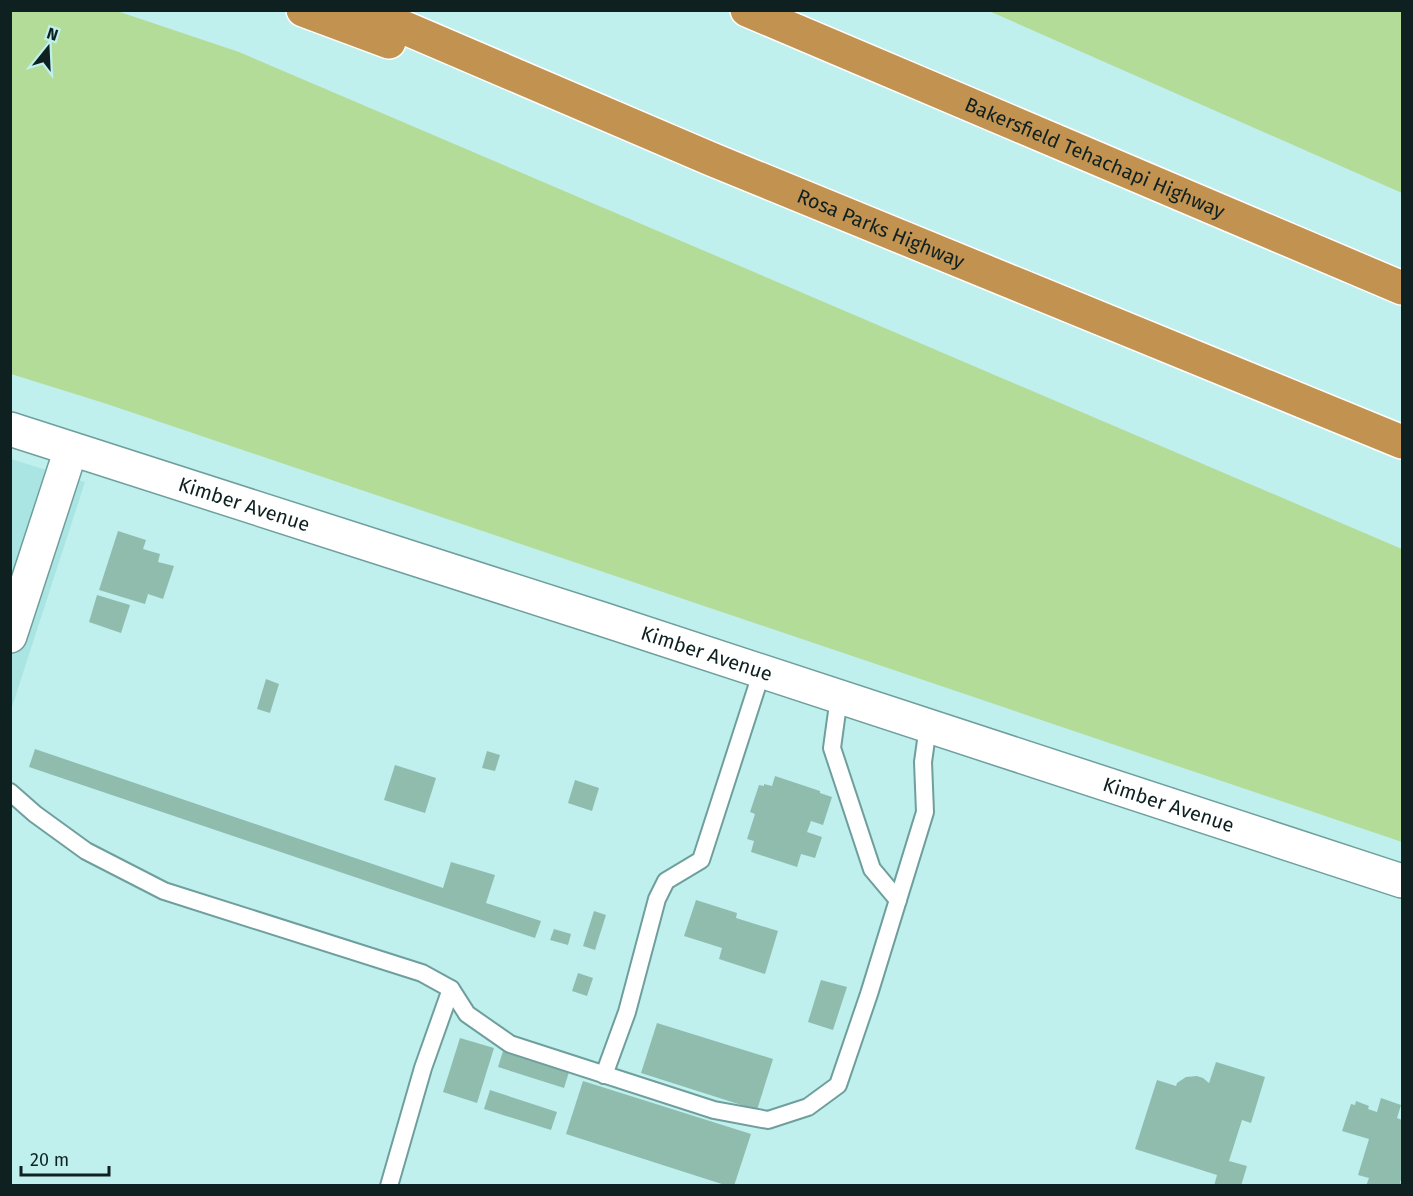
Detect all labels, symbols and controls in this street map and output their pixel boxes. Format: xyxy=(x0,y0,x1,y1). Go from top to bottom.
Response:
north arrow xyxy=(18,18,78,78)
text: N xyxy=(45,24,60,45)
street label: Bakersfield Tehachapi Highway xyxy=(961,92,1229,223)
street label: Rosa Parks Highway xyxy=(794,184,968,274)
street label: Kimber Avenue xyxy=(175,472,313,537)
street label: Kimber Avenue xyxy=(638,621,776,686)
street label: Kimber Avenue xyxy=(1100,772,1237,837)
scale bar xyxy=(21,1139,110,1177)
text: 20 m xyxy=(30,1149,69,1171)

